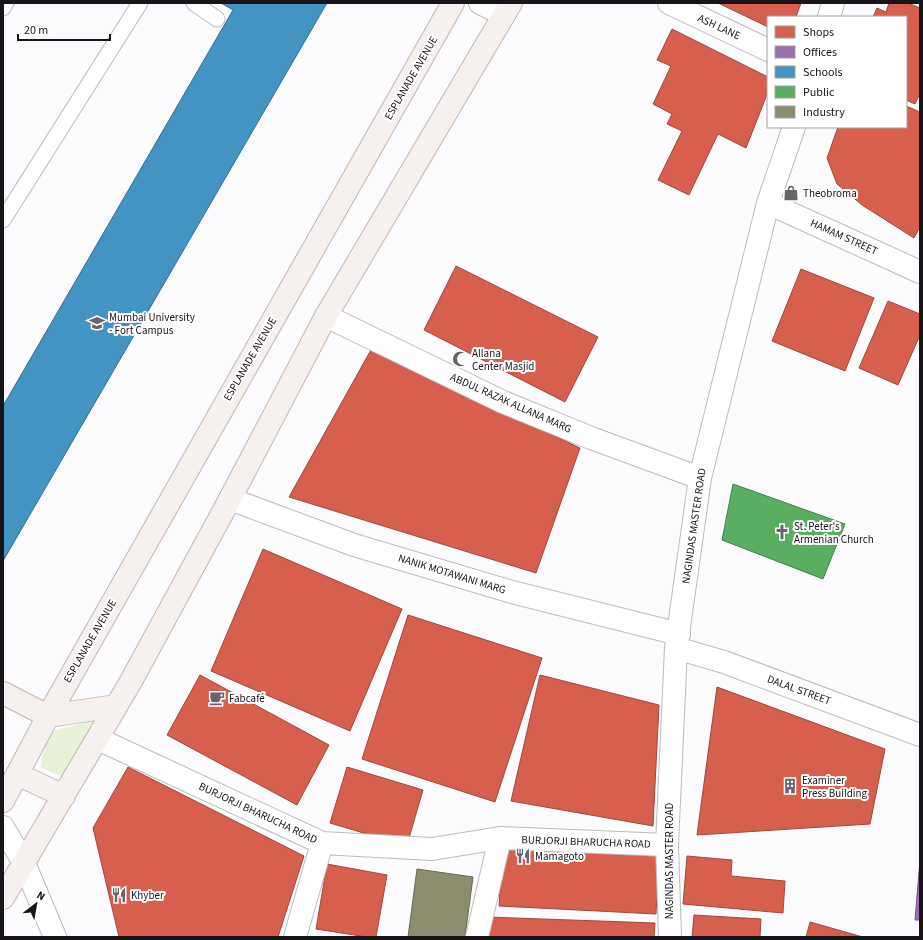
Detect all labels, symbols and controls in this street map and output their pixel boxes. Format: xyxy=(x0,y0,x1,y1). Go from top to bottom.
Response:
street label: ASH LANE xyxy=(695,11,743,43)
scale bar xyxy=(18,16,110,42)
legend xyxy=(767,16,907,128)
text: 20 m xyxy=(24,22,48,39)
text: Shops xyxy=(803,24,834,41)
street label: ESPLANADE AVENUE xyxy=(381,33,441,123)
text: Offices xyxy=(803,44,837,61)
text: Schools xyxy=(803,64,843,81)
text: Public xyxy=(803,84,835,101)
text: Industry xyxy=(803,104,845,121)
shop icon: Theobroma xyxy=(782,184,800,202)
place label: Theobroma xyxy=(803,186,857,201)
street label: HAMAM STREET xyxy=(808,215,880,259)
place label: Mumbai University - Fort Campus xyxy=(109,310,195,338)
school or university icon: Mumbai University - Fort Campus xyxy=(88,314,106,332)
street label: ESPLANADE AVENUE xyxy=(220,314,280,404)
place label: Allana Center Masjid xyxy=(472,346,534,374)
mosque icon: Allana Center Masjid xyxy=(451,350,469,368)
street label: ABDUL RAZAK ALLANA MARG xyxy=(448,369,574,437)
street label: NAGINDAS MASTER ROAD xyxy=(678,467,710,585)
place label: St. Peter's Armenian Church xyxy=(794,519,874,547)
church icon: St. Peter's Armenian Church xyxy=(773,523,791,541)
street label: NANIK MOTAWANI MARG xyxy=(396,550,508,598)
street label: ESPLANADE AVENUE xyxy=(60,596,120,686)
street label: DALAL STREET xyxy=(765,672,833,709)
cafe icon: Fabcafé xyxy=(208,689,226,707)
place label: Fabcafé xyxy=(229,691,265,706)
place label: Examiner Press Building xyxy=(802,773,868,801)
building icon: Examiner Press Building xyxy=(781,777,799,795)
street label: BURJORJI BHARUCHA ROAD xyxy=(196,779,320,847)
street label: NAGINDAS MASTER ROAD xyxy=(662,803,677,919)
street label: BURJORJI BHARUCHA ROAD xyxy=(521,832,651,852)
restaurant icon: Mamagoto xyxy=(514,847,532,865)
place label: Mamagoto xyxy=(535,849,584,864)
north arrow xyxy=(16,884,56,924)
restaurant icon: Khyber xyxy=(110,886,128,904)
text: N xyxy=(34,888,48,904)
place label: Khyber xyxy=(131,888,164,903)

